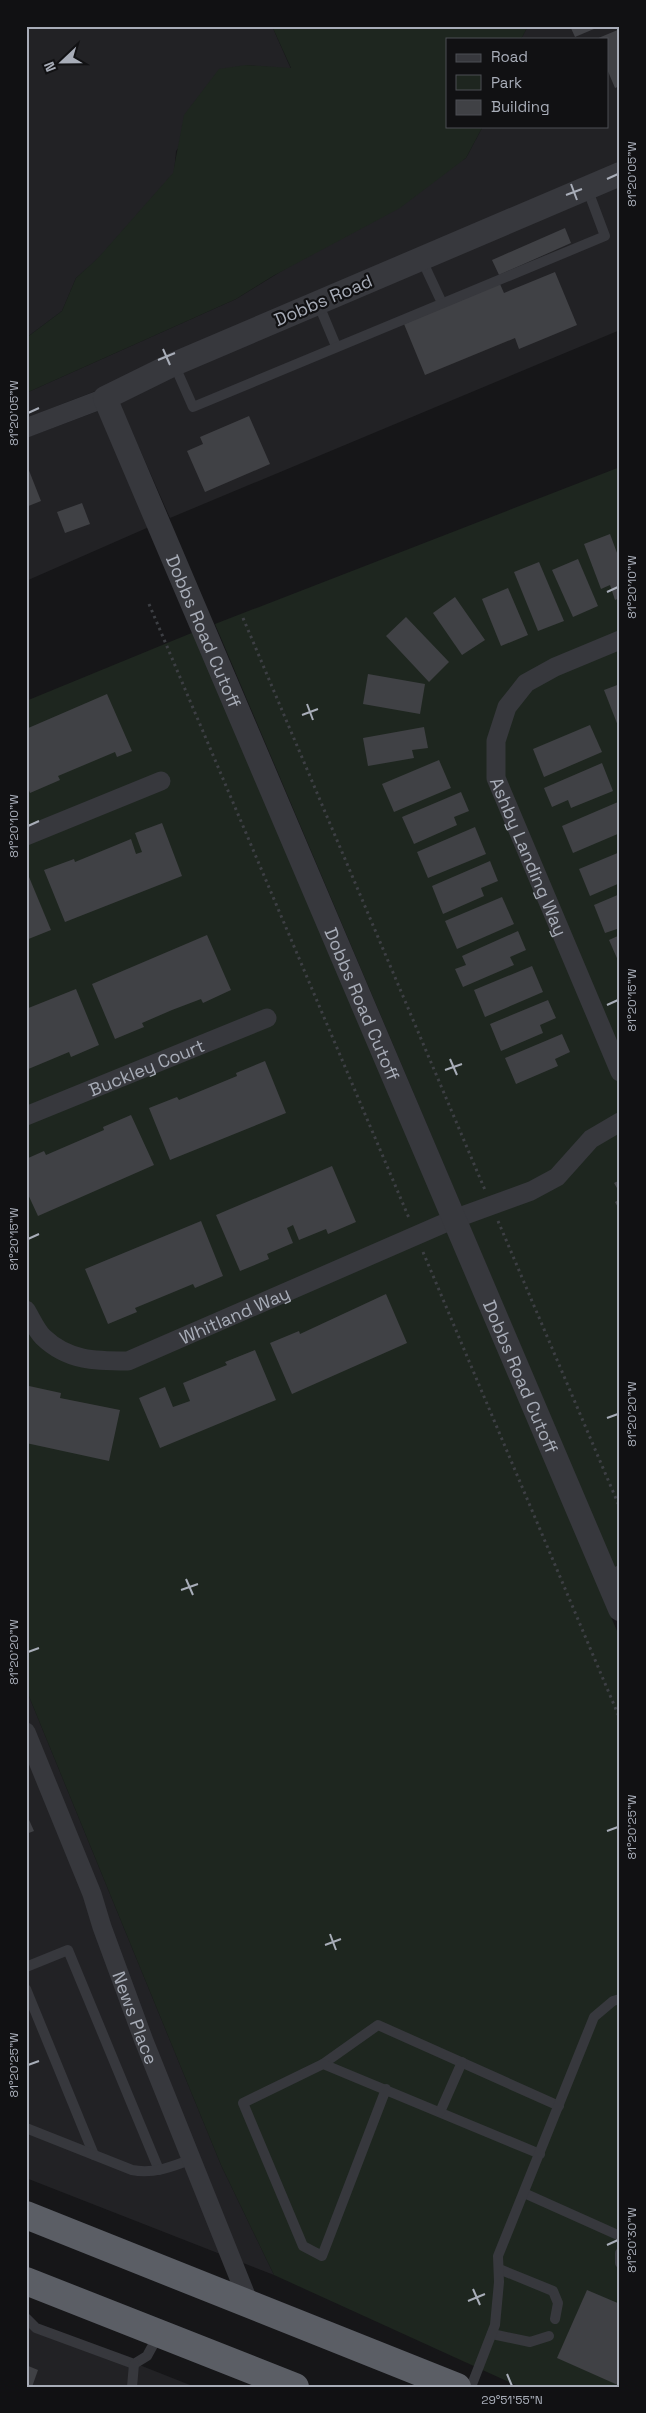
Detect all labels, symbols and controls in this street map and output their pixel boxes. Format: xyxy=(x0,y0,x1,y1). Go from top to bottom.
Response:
north arrow xyxy=(38,38,88,88)
legend xyxy=(446,38,608,128)
text: Road xyxy=(491,47,528,66)
text: N xyxy=(40,59,60,75)
text: Park xyxy=(491,73,522,92)
text: Building xyxy=(491,97,550,116)
text: 81°20'05"W xyxy=(624,141,640,207)
street label: Dobbs Road xyxy=(270,269,376,331)
text: 81°20'05"W xyxy=(6,380,22,446)
street label: Dobbs Road Cutoff xyxy=(161,551,247,711)
text: 81°20'10"W xyxy=(624,555,640,619)
street label: Ashby Landing Way xyxy=(485,774,573,939)
text: 81°20'10"W xyxy=(6,794,22,858)
street label: Dobbs Road Cutoff xyxy=(320,924,405,1084)
text: 81°20'15"W xyxy=(624,968,640,1031)
street label: Buckley Court xyxy=(85,1033,208,1101)
text: 81°20'15"W xyxy=(6,1207,22,1270)
street label: Whitland Way xyxy=(176,1281,293,1349)
street label: Dobbs Road Cutoff xyxy=(478,1296,564,1457)
text: 81°20'20"W xyxy=(624,1381,640,1447)
text: 81°20'20"W xyxy=(6,1619,22,1685)
text: 81°20'25"W xyxy=(624,1794,640,1860)
street label: News Place xyxy=(108,1968,164,2068)
text: 81°20'25"W xyxy=(6,2032,22,2098)
text: 81°20'30"W xyxy=(624,2207,640,2273)
text: 29°51'55"N xyxy=(481,2392,543,2408)

